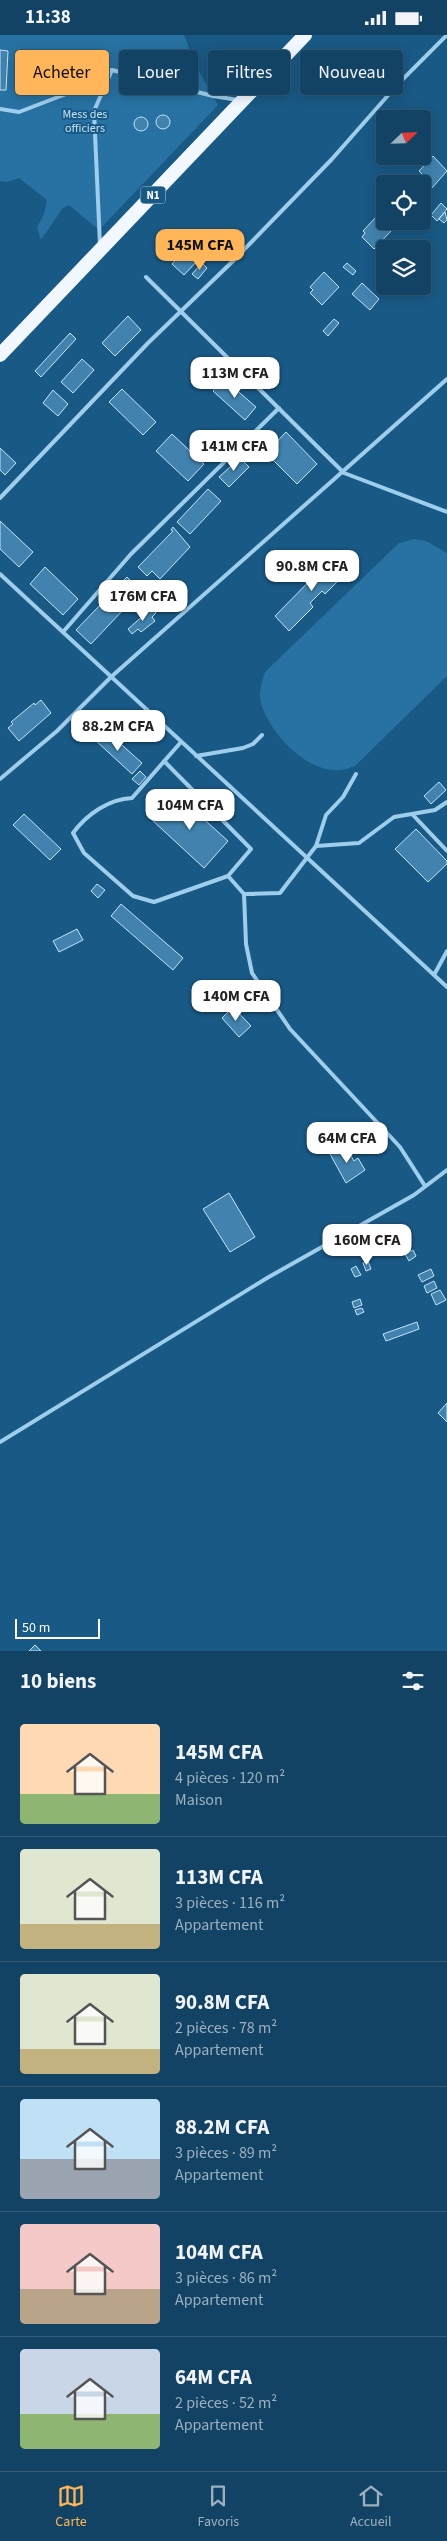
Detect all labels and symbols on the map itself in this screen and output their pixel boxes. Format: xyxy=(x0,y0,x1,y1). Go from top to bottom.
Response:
park label: Mess des officiers xyxy=(63,106,107,137)
north arrow xyxy=(376,110,431,165)
road number: N1 xyxy=(140,187,166,203)
pin: 145M CFA xyxy=(148,229,252,271)
pin: 113M CFA xyxy=(183,357,287,399)
pin: 141M CFA xyxy=(182,429,286,472)
pin: 90.8M CFA xyxy=(255,549,369,592)
pin: 176M CFA xyxy=(91,579,195,622)
pin: 88.2M CFA xyxy=(61,709,175,752)
pin: 104M CFA xyxy=(138,789,242,831)
pin: 140M CFA xyxy=(184,979,288,1022)
pin: 64M CFA xyxy=(301,1121,393,1164)
pin: 160M CFA xyxy=(315,1223,419,1266)
scale bar xyxy=(15,1616,100,1639)

